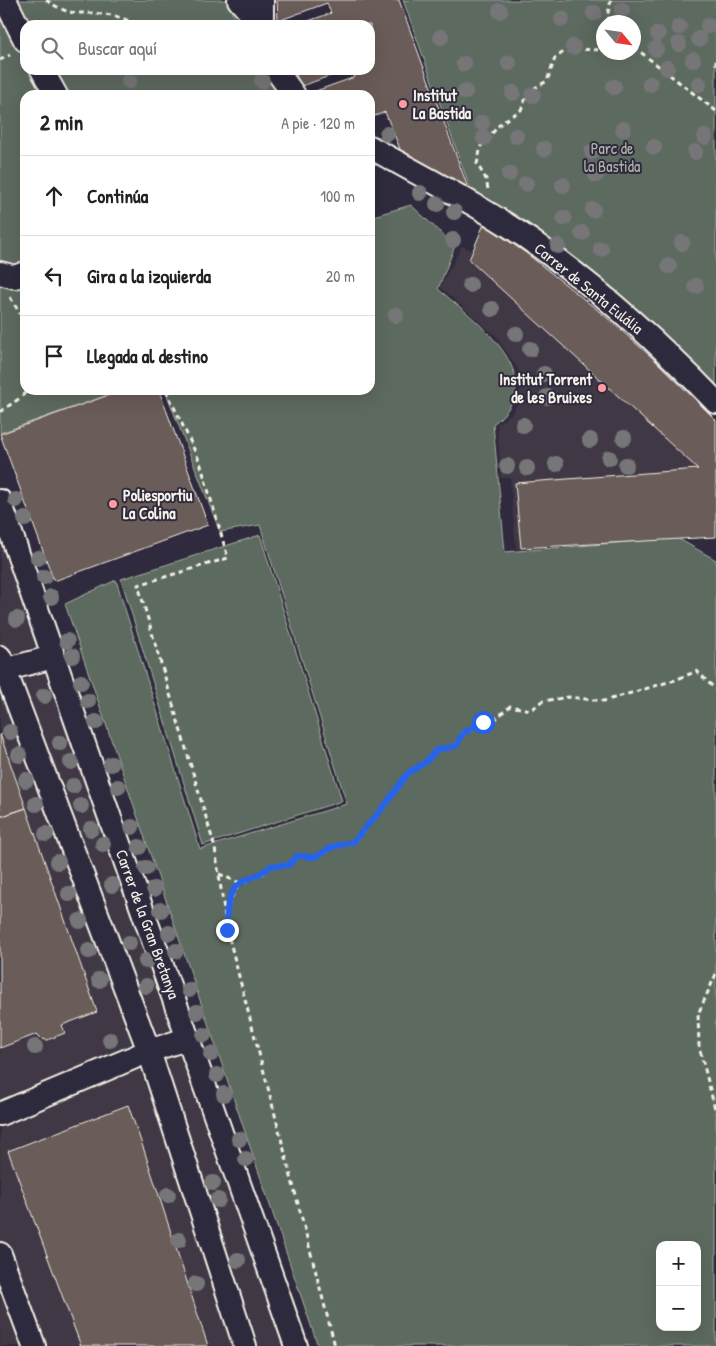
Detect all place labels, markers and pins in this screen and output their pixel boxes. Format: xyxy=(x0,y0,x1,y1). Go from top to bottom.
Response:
place label: Institut La Bastida xyxy=(413,84,472,124)
marker: Institut La Bastida xyxy=(397,98,409,110)
place label: Institut Torrent de les Bruixes xyxy=(499,368,593,408)
marker: Institut Torrent de les Bruixes xyxy=(596,382,608,394)
place label: Poliesportiu La Colina xyxy=(123,484,193,524)
marker: Poliesportiu La Colina xyxy=(107,498,119,510)

